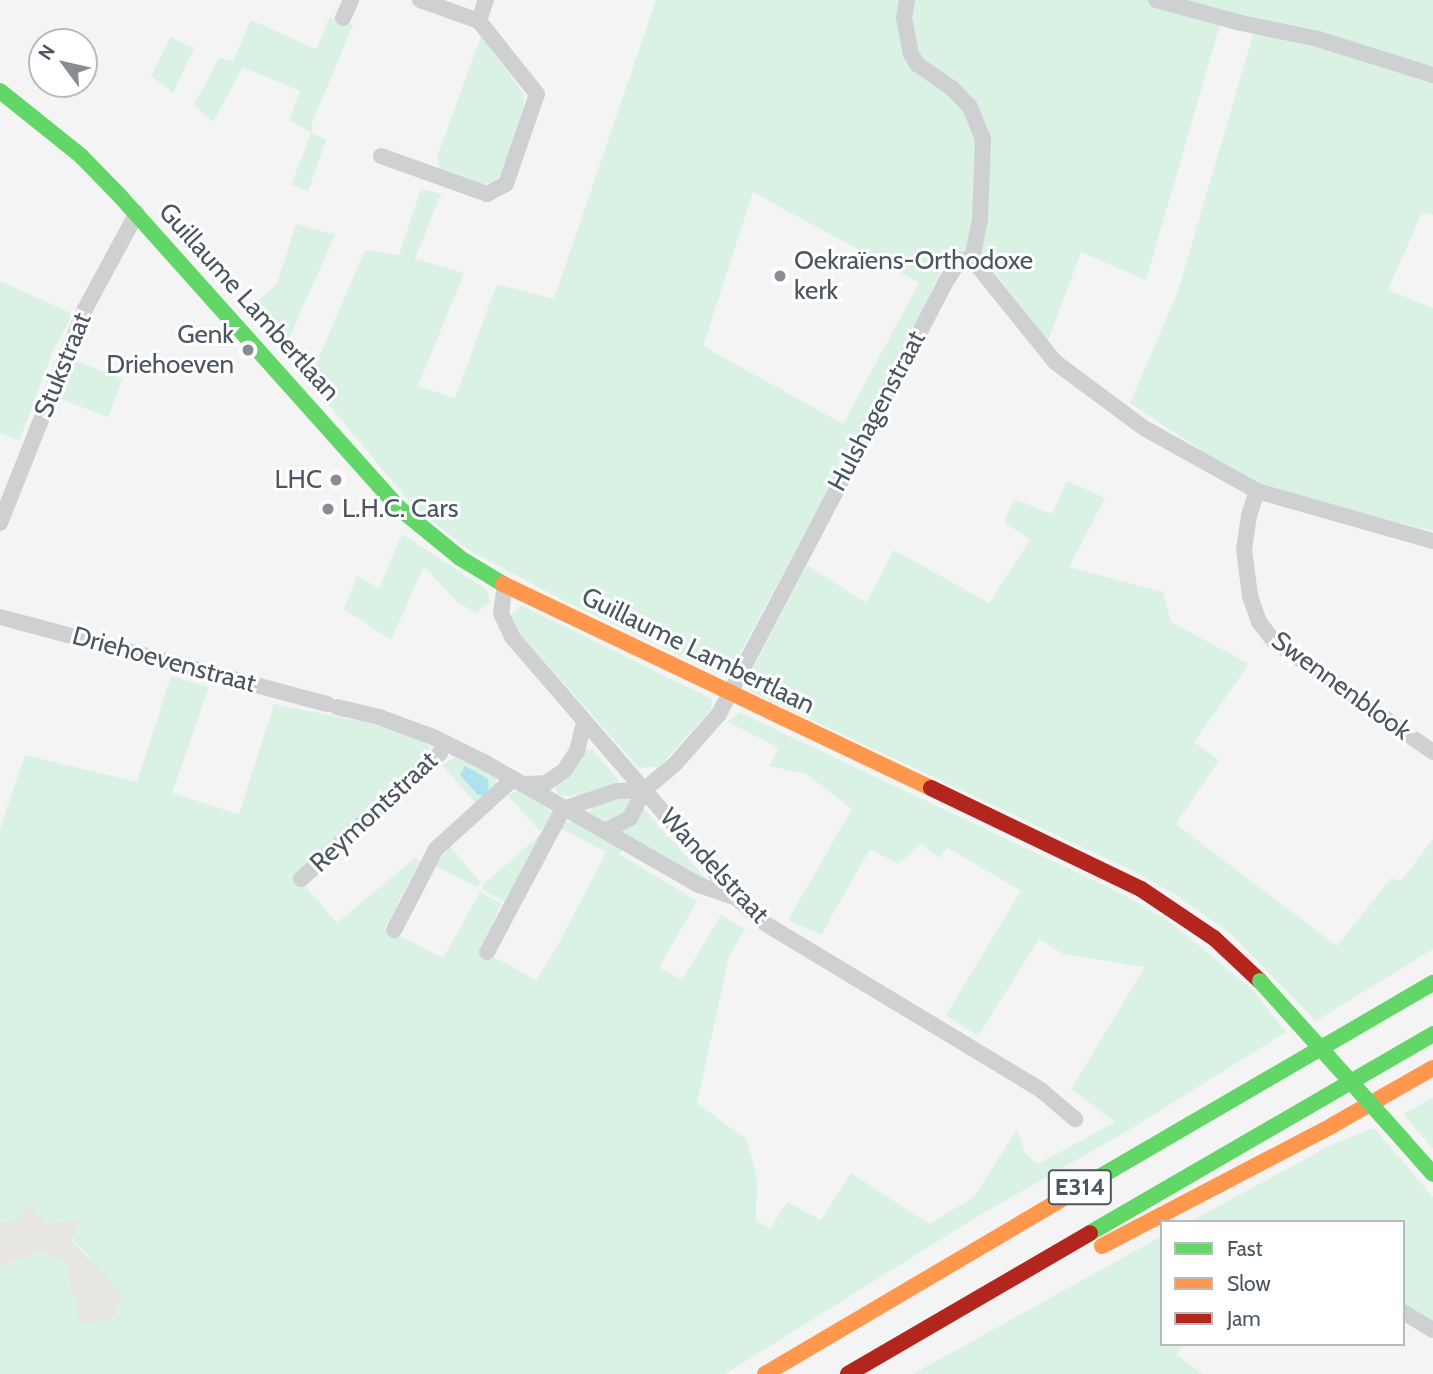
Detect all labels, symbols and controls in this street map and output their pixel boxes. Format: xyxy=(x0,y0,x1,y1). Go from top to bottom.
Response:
north arrow xyxy=(28,28,98,98)
text: N xyxy=(33,40,60,64)
street label: Guillaume Lambertlaan xyxy=(152,197,346,407)
place label: Oekraïens-Orthodoxe kerk xyxy=(794,245,1033,306)
marker: Oekraïens-Orthodoxe kerk xyxy=(772,268,788,284)
street label: Stukstraat xyxy=(28,308,98,422)
place label: Genk Driehoeven xyxy=(106,319,234,380)
street label: Hulshagenstraat xyxy=(822,326,932,496)
marker: Genk Driehoeven xyxy=(240,342,256,358)
place label: LHC xyxy=(275,464,322,496)
marker: LHC xyxy=(328,472,344,488)
place label: L.H.C. Cars xyxy=(342,493,459,525)
marker: L.H.C. Cars xyxy=(320,501,336,517)
street label: Guillaume Lambertlaan xyxy=(576,581,820,721)
street label: Driehoevenstraat xyxy=(69,621,259,699)
street label: Swennenblook xyxy=(1265,625,1417,747)
street label: Reymontstraat xyxy=(304,745,444,879)
street label: Wandelstraat xyxy=(653,802,775,930)
road number: E314 xyxy=(1047,1167,1113,1208)
legend xyxy=(1160,1220,1405,1346)
text: Fast xyxy=(1227,1236,1263,1261)
text: Slow xyxy=(1227,1271,1271,1296)
text: Jam xyxy=(1227,1306,1261,1331)

